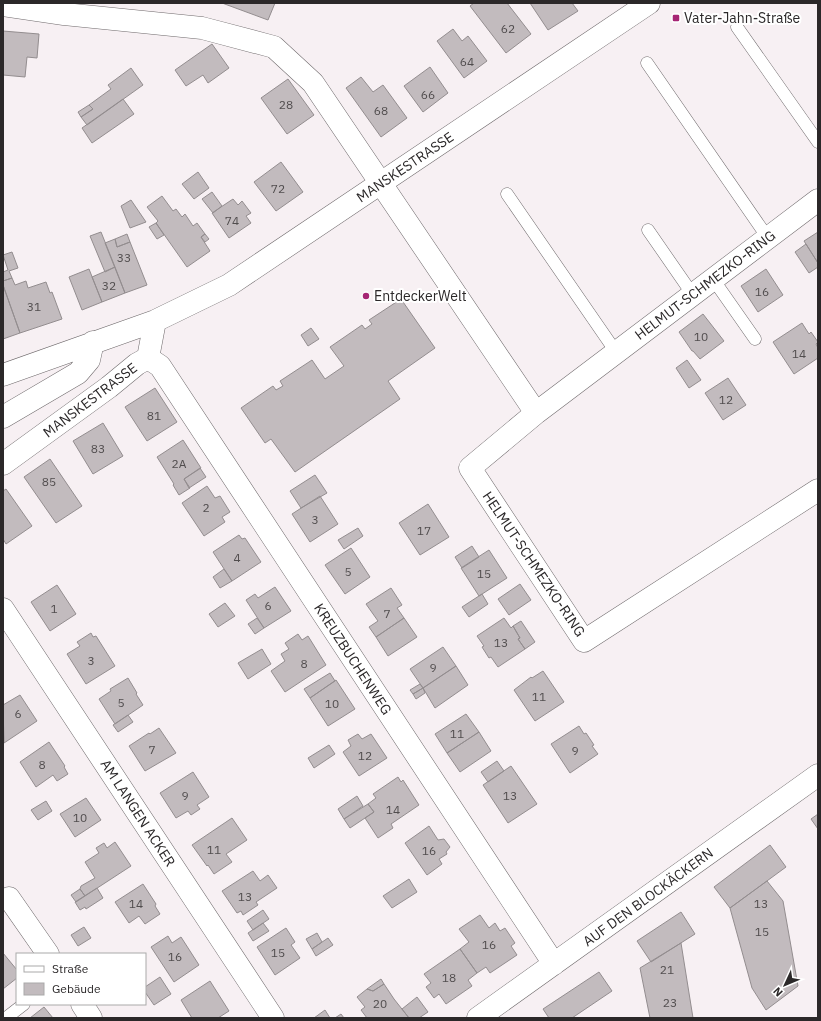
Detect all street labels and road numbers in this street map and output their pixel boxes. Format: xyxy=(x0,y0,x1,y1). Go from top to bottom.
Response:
street label: MANSKESTRASSE xyxy=(353,128,457,206)
street label: HELMUT-SCHMEZKO-RING xyxy=(631,226,779,344)
street label: MANSKESTRASSE xyxy=(39,359,141,441)
street label: HELMUT-SCHMEZKO-RING xyxy=(479,488,589,640)
street label: KREUZBUCHENWEG xyxy=(310,600,396,718)
street label: AM LANGEN ACKER xyxy=(97,756,179,870)
street label: AUF DEN BLOCKÄCKERN xyxy=(579,844,717,950)

